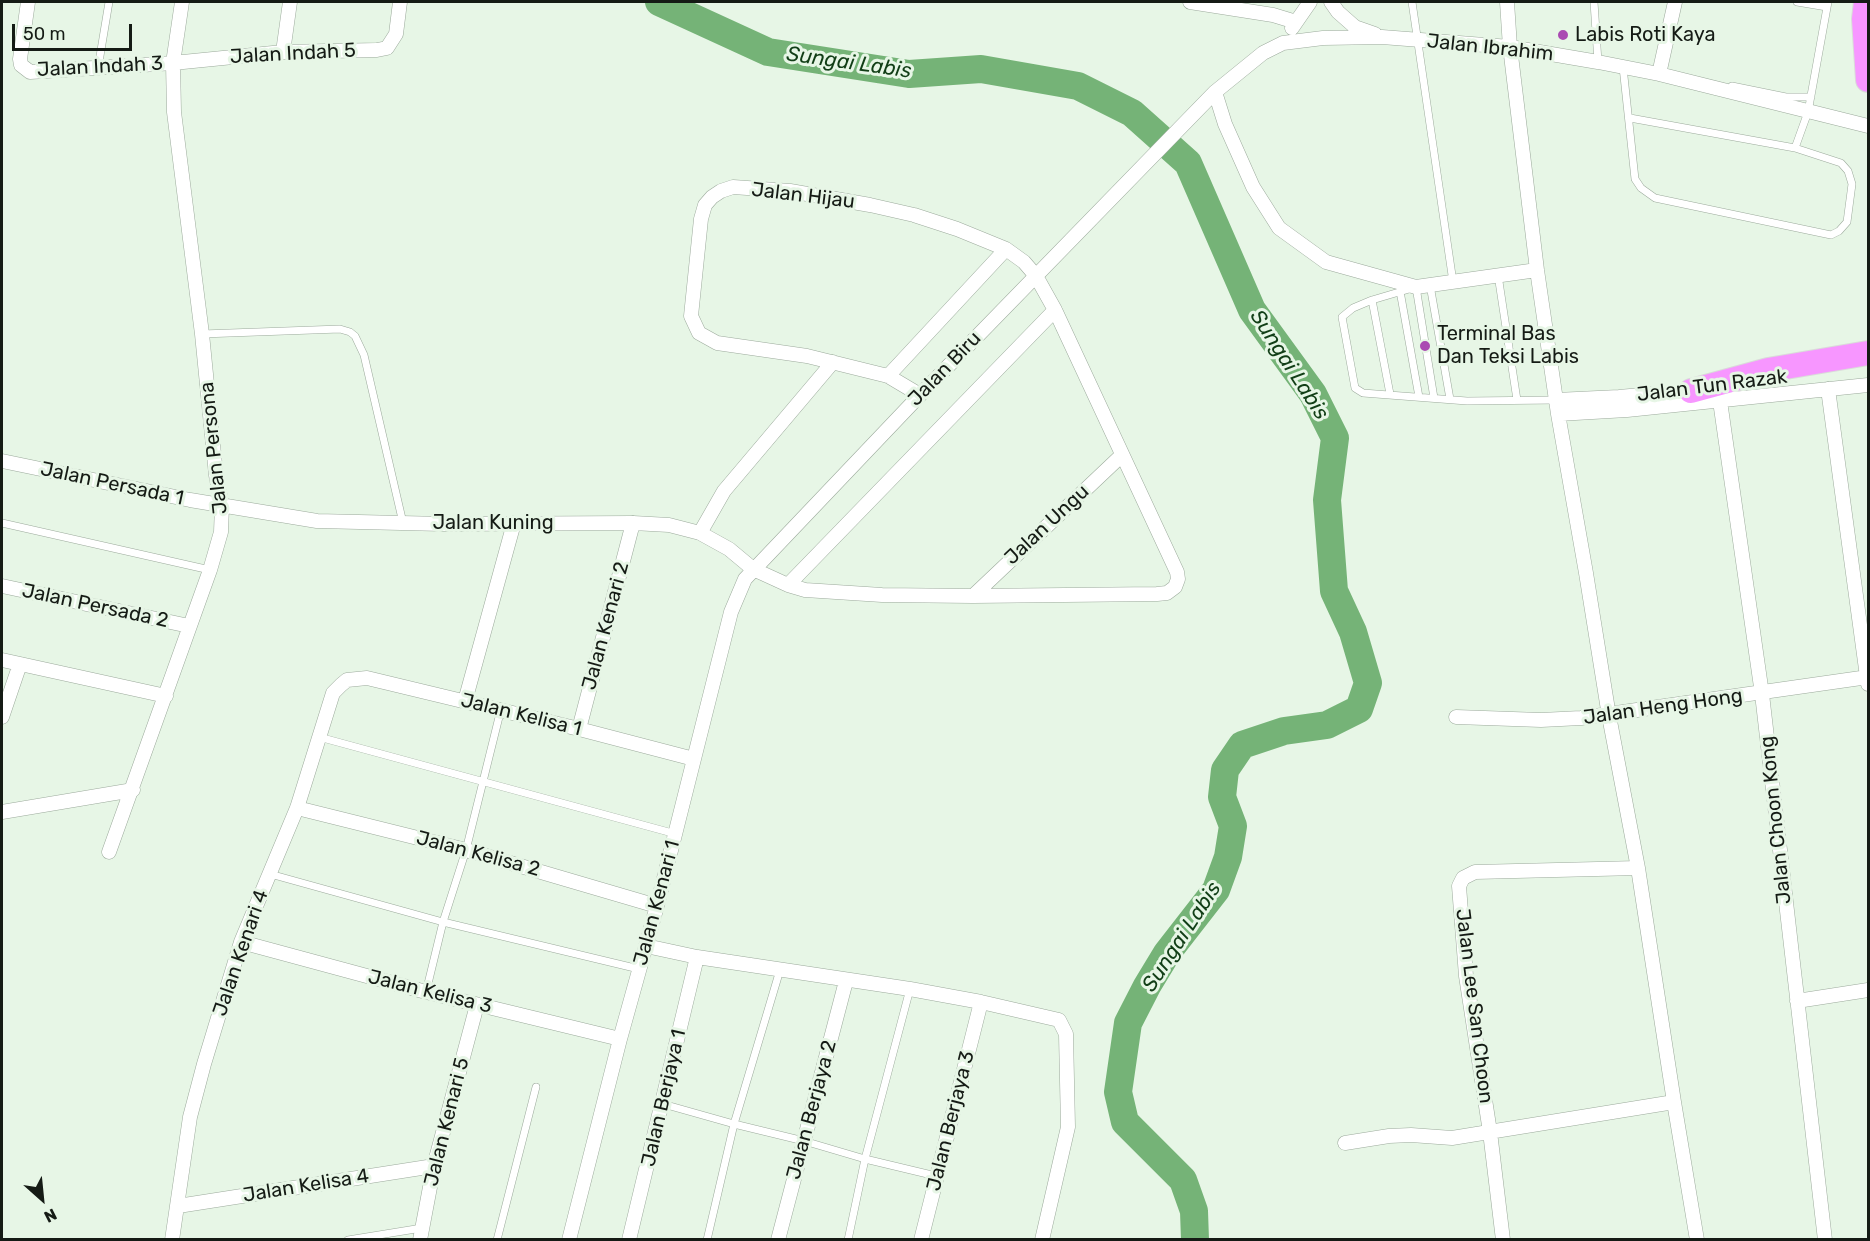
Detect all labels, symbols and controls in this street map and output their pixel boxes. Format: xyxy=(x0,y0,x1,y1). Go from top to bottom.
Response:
scale bar xyxy=(15,12,135,50)
text: 50 m xyxy=(23,23,66,45)
place label: Labis Roti Kaya xyxy=(1575,23,1715,47)
marker: Labis Roti Kaya xyxy=(1556,28,1570,42)
street label: Jalan Ibrahim xyxy=(1425,29,1555,67)
street label: Jalan Indah 5 xyxy=(229,39,357,69)
water label: Sungai Labis xyxy=(785,42,913,84)
street label: Jalan Indah 3 xyxy=(36,52,164,82)
street label: Jalan Hijau xyxy=(750,178,856,214)
water label: Sungai Labis xyxy=(1244,305,1334,425)
place label: Terminal Bas Dan Teksi Labis xyxy=(1437,322,1579,369)
street label: Jalan Biru xyxy=(904,327,986,411)
marker: Terminal Bas Dan Teksi Labis xyxy=(1418,339,1432,353)
street label: Jalan Tun Razak xyxy=(1635,365,1789,407)
street label: Jalan Persona xyxy=(195,381,233,515)
street label: Jalan Persada 1 xyxy=(38,457,186,511)
street label: Jalan Ungu xyxy=(1000,480,1094,570)
street label: Jalan Kuning xyxy=(432,511,554,535)
street label: Jalan Kenari 2 xyxy=(577,559,635,693)
street label: Jalan Persada 2 xyxy=(20,579,170,633)
street label: Jalan Heng Hong xyxy=(1582,684,1744,730)
street label: Jalan Kelisa 1 xyxy=(458,688,584,742)
street label: Jalan Choon Kong xyxy=(1755,735,1797,905)
street label: Jalan Kelisa 2 xyxy=(414,826,542,882)
street label: Jalan Kenari 1 xyxy=(629,838,685,968)
water label: Sungai Labis xyxy=(1137,877,1227,997)
street label: Jalan Kenari 4 xyxy=(208,887,274,1019)
street label: Jalan Lee San Choon xyxy=(1450,907,1498,1105)
street label: Jalan Kelisa 3 xyxy=(365,965,495,1019)
street label: Jalan Berjaya 1 xyxy=(637,1027,691,1169)
street label: Jalan Berjaya 2 xyxy=(782,1038,842,1182)
street label: Jalan Berjaya 3 xyxy=(922,1049,980,1193)
street label: Jalan Kenari 5 xyxy=(419,1055,475,1189)
street label: Jalan Kelisa 4 xyxy=(241,1164,371,1208)
north arrow xyxy=(12,1169,72,1229)
text: N xyxy=(41,1204,60,1227)

